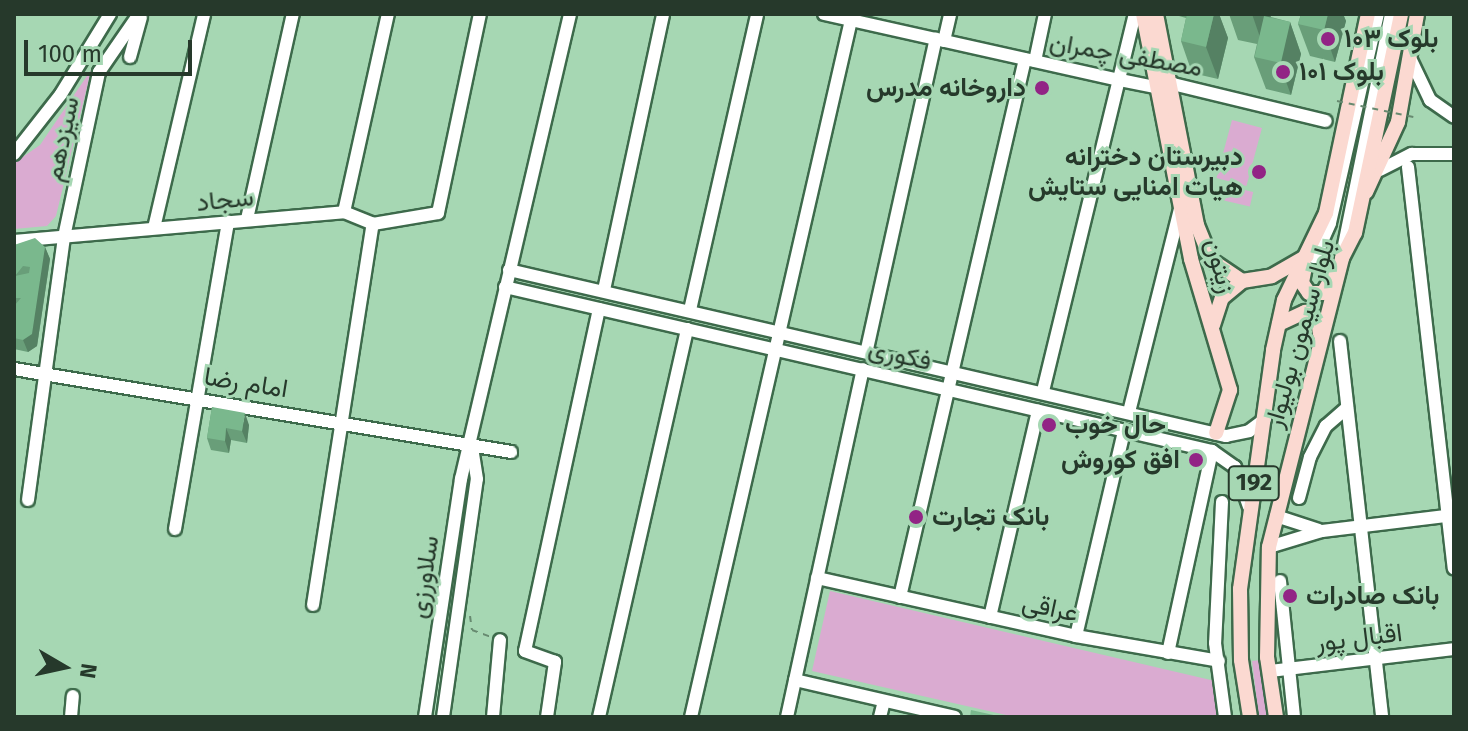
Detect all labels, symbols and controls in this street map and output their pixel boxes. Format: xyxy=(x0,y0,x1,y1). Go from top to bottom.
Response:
place label: بلوک ۱۰۳ xyxy=(1344,23,1439,55)
scale bar xyxy=(28,24,196,74)
street label: مصطفی چمران xyxy=(1047,26,1205,84)
marker: بلوک ۱۰۳ xyxy=(1319,30,1337,48)
text: 100 m xyxy=(38,40,102,68)
place label: بلوک ۱۰۱ xyxy=(1299,56,1384,88)
marker: بلوک ۱۰۱ xyxy=(1274,63,1292,81)
place label: داروخانه مدرس xyxy=(866,72,1026,104)
marker: داروخانه مدرس xyxy=(1033,79,1051,97)
street label: سیزدهم xyxy=(38,94,86,184)
place label: دبیرستان دخترانه هیات امنایی ستایش xyxy=(1028,141,1243,202)
marker: دبیرستان دخترانه هیات امنایی ستایش xyxy=(1250,163,1268,181)
street label: سجاد xyxy=(195,181,255,219)
street label: زیتون xyxy=(1198,235,1242,297)
street label: بلوار سیمون بولیوار xyxy=(1258,236,1342,432)
street label: فکوری xyxy=(865,333,935,377)
street label: امام رضا xyxy=(202,361,290,405)
place label: حال خوب xyxy=(1065,409,1166,441)
marker: حال خوب xyxy=(1040,416,1058,434)
place label: افق کوروش xyxy=(1061,444,1180,476)
marker: افق کوروش xyxy=(1187,451,1205,469)
road number: 192 xyxy=(1226,463,1282,503)
place label: بانک تجارت xyxy=(932,501,1049,533)
marker: بانک تجارت xyxy=(907,508,925,526)
street label: سلاورزی xyxy=(402,533,446,621)
place label: بانک صادرات xyxy=(1306,580,1439,612)
street label: عراقی xyxy=(1019,587,1081,629)
marker: بانک صادرات xyxy=(1281,587,1299,605)
street label: اقبال پور xyxy=(1314,617,1404,659)
north arrow xyxy=(24,627,104,707)
text: N xyxy=(74,662,103,680)

